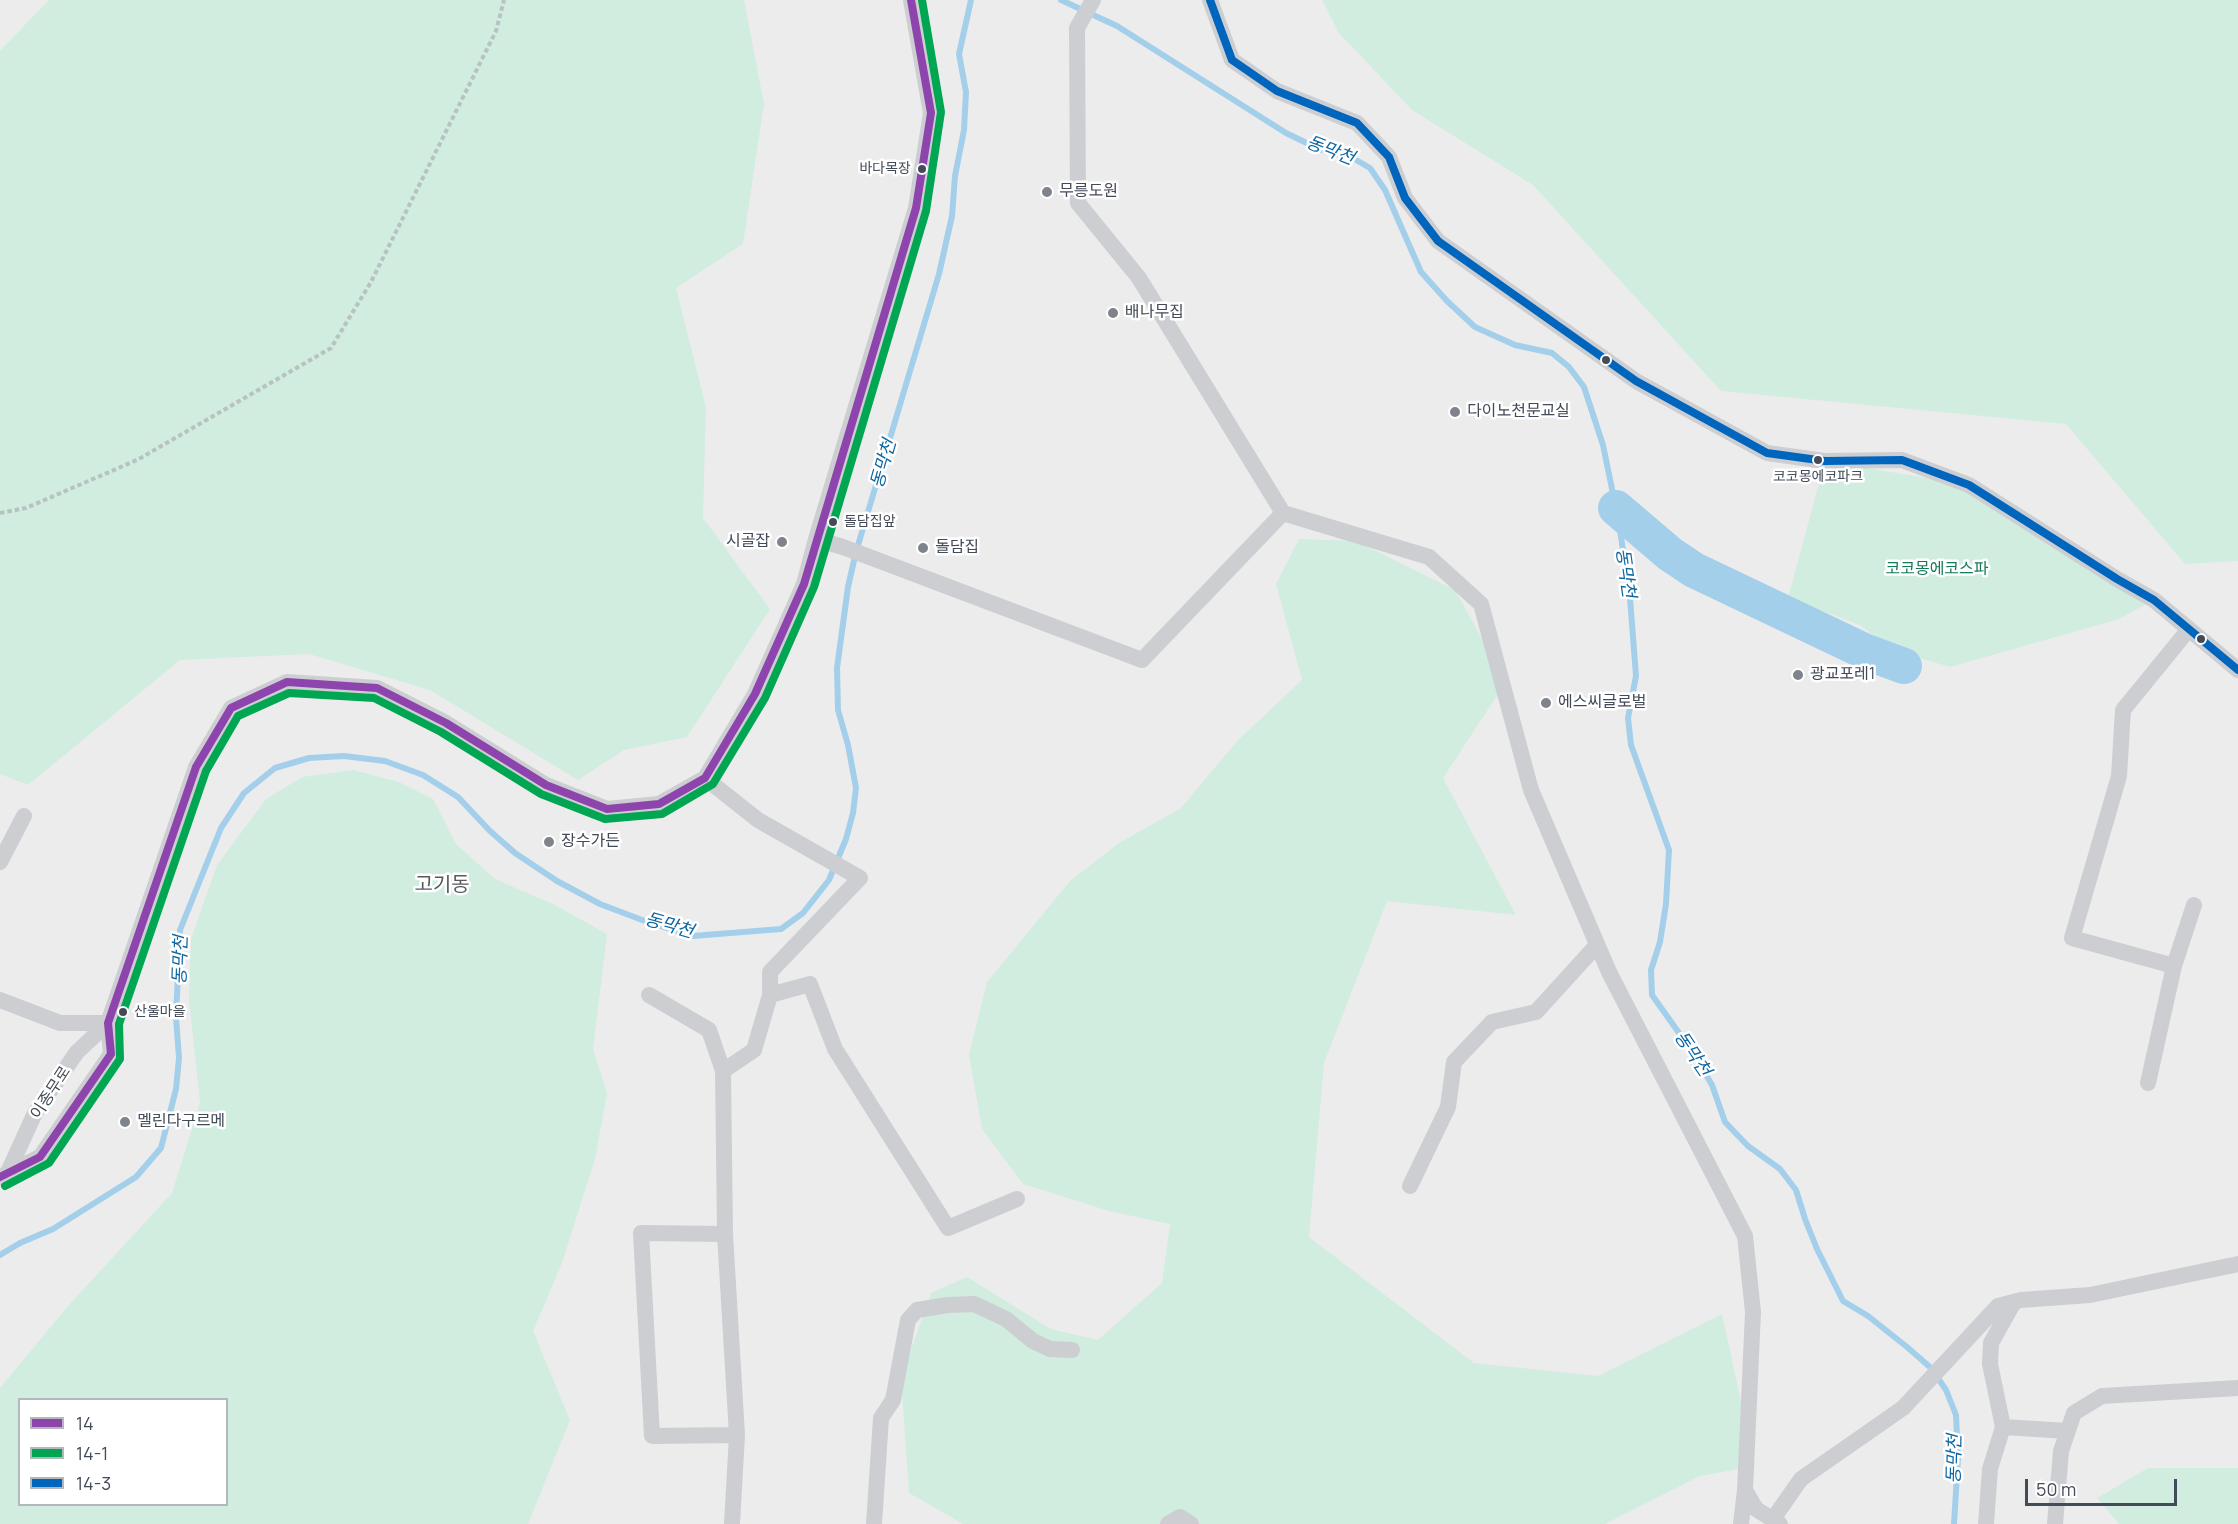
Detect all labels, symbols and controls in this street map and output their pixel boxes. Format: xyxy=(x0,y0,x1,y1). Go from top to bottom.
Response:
water label: 동막천 xyxy=(1303,132,1357,170)
place label: 바다목장 xyxy=(859,161,911,177)
marker: 바다목장 xyxy=(916,163,928,175)
place label: 무릉도원 xyxy=(1059,182,1118,202)
marker: 무릉도원 xyxy=(1040,185,1054,199)
place label: 배나무집 xyxy=(1125,303,1184,323)
marker: 배나무집 xyxy=(1106,306,1120,320)
unlabelled marker xyxy=(1600,354,1612,366)
place label: 다이노천문교실 xyxy=(1467,402,1570,422)
marker: 다이노천문교실 xyxy=(1448,405,1462,419)
water label: 동막천 xyxy=(867,437,901,491)
marker: 코코몽에코파크 xyxy=(1812,454,1824,466)
place label: 코코몽에코파크 xyxy=(1773,469,1863,485)
place label: 돌담집앞 xyxy=(844,514,896,530)
marker: 돌담집앞 xyxy=(827,516,839,528)
place label: 시골잡 xyxy=(726,532,770,552)
marker: 시골잡 xyxy=(775,535,789,549)
place label: 돌담집 xyxy=(935,538,979,558)
marker: 돌담집 xyxy=(916,541,930,555)
water label: 동막천 xyxy=(1611,547,1639,599)
park label: 코코몽에코스파 xyxy=(1885,560,1989,580)
unlabelled marker xyxy=(2195,633,2207,645)
place label: 광교포레1 xyxy=(1810,665,1875,685)
marker: 광교포레1 xyxy=(1791,668,1805,682)
place label: 에스씨글로벌 xyxy=(1558,693,1646,713)
marker: 에스씨글로벌 xyxy=(1539,696,1553,710)
place label: 장수가든 xyxy=(561,832,620,852)
marker: 장수가든 xyxy=(542,835,556,849)
district label: 고기동 xyxy=(414,873,470,897)
water label: 동막천 xyxy=(642,909,696,943)
water label: 동막천 xyxy=(169,935,193,985)
place label: 산울마을 xyxy=(134,1004,186,1020)
marker: 산울마을 xyxy=(117,1006,129,1018)
water label: 동막천 xyxy=(1669,1027,1715,1081)
street label: 이종무로 xyxy=(27,1063,75,1123)
place label: 멜린다구르메 xyxy=(137,1112,225,1132)
marker: 멜린다구르메 xyxy=(118,1115,132,1129)
legend xyxy=(18,1398,228,1506)
text: 14 xyxy=(76,1411,94,1435)
water label: 동막천 xyxy=(1944,1434,1966,1484)
text: 14-1 xyxy=(76,1441,108,1465)
scale bar xyxy=(2028,1467,2180,1505)
text: 14-3 xyxy=(76,1471,111,1495)
text: 50 m xyxy=(2036,1477,2076,1501)

